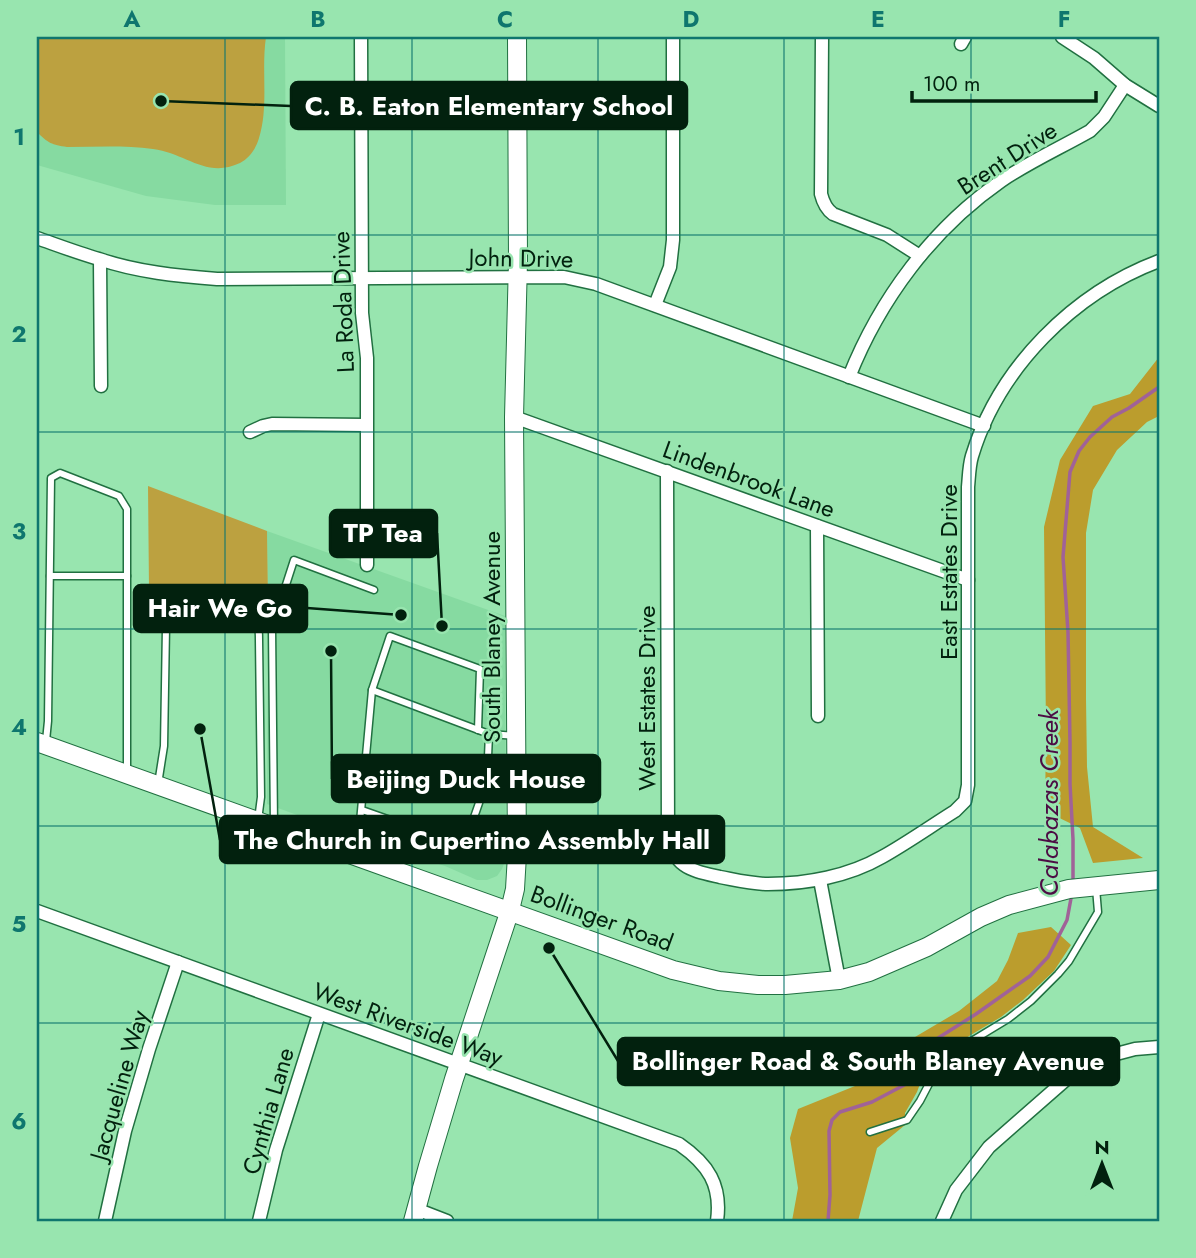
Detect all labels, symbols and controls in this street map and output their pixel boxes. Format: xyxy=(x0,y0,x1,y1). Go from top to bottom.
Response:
text: A xyxy=(123,2,141,36)
text: B xyxy=(310,2,326,36)
text: C xyxy=(497,2,513,36)
text: D xyxy=(683,2,700,36)
text: E xyxy=(871,2,885,36)
text: F xyxy=(1058,2,1070,36)
scale bar xyxy=(912,60,1096,104)
text: 100 m xyxy=(923,69,980,99)
callout: C. B. Eaton Elementary School xyxy=(291,82,687,129)
text: C. B. Eaton Elementary School xyxy=(305,87,673,125)
street label: Brent Drive xyxy=(950,113,1064,203)
text: 1 xyxy=(13,120,25,154)
street label: La Roda Drive xyxy=(323,230,363,374)
street label: John Drive xyxy=(465,240,574,276)
text: 2 xyxy=(11,317,27,351)
street label: Lindenbrook Lane xyxy=(658,432,840,526)
street label: East Estates Drive xyxy=(931,484,966,660)
callout: TP Tea xyxy=(330,510,437,557)
text: 3 xyxy=(12,514,26,548)
text: TP Tea xyxy=(343,514,423,552)
street label: South Blaney Avenue xyxy=(474,531,509,743)
callout: Hair We Go xyxy=(134,585,307,632)
text: Hair We Go xyxy=(148,589,292,627)
street label: West Estates Drive xyxy=(629,605,664,791)
water label: Calabazas Creek xyxy=(1030,707,1068,897)
text: 4 xyxy=(11,710,27,744)
callout: Beijing Duck House xyxy=(332,755,600,802)
text: Beijing Duck House xyxy=(346,760,586,798)
callout: The Church in Cupertino Assembly Hall xyxy=(220,816,724,863)
text: The Church in Cupertino Assembly Hall xyxy=(234,821,710,859)
street label: Bollinger Road xyxy=(526,876,678,960)
text: 5 xyxy=(12,907,26,941)
street label: West Riverside Way xyxy=(308,973,508,1075)
street label: Jacqueline Way xyxy=(80,1005,157,1167)
callout: Bollinger Road & South Blaney Avenue xyxy=(618,1038,1119,1085)
text: Bollinger Road & South Blaney Avenue xyxy=(632,1042,1104,1080)
street label: Cynthia Lane xyxy=(233,1044,303,1178)
text: 6 xyxy=(11,1104,27,1138)
north arrow xyxy=(1066,1128,1136,1198)
text: N xyxy=(1094,1134,1110,1161)

